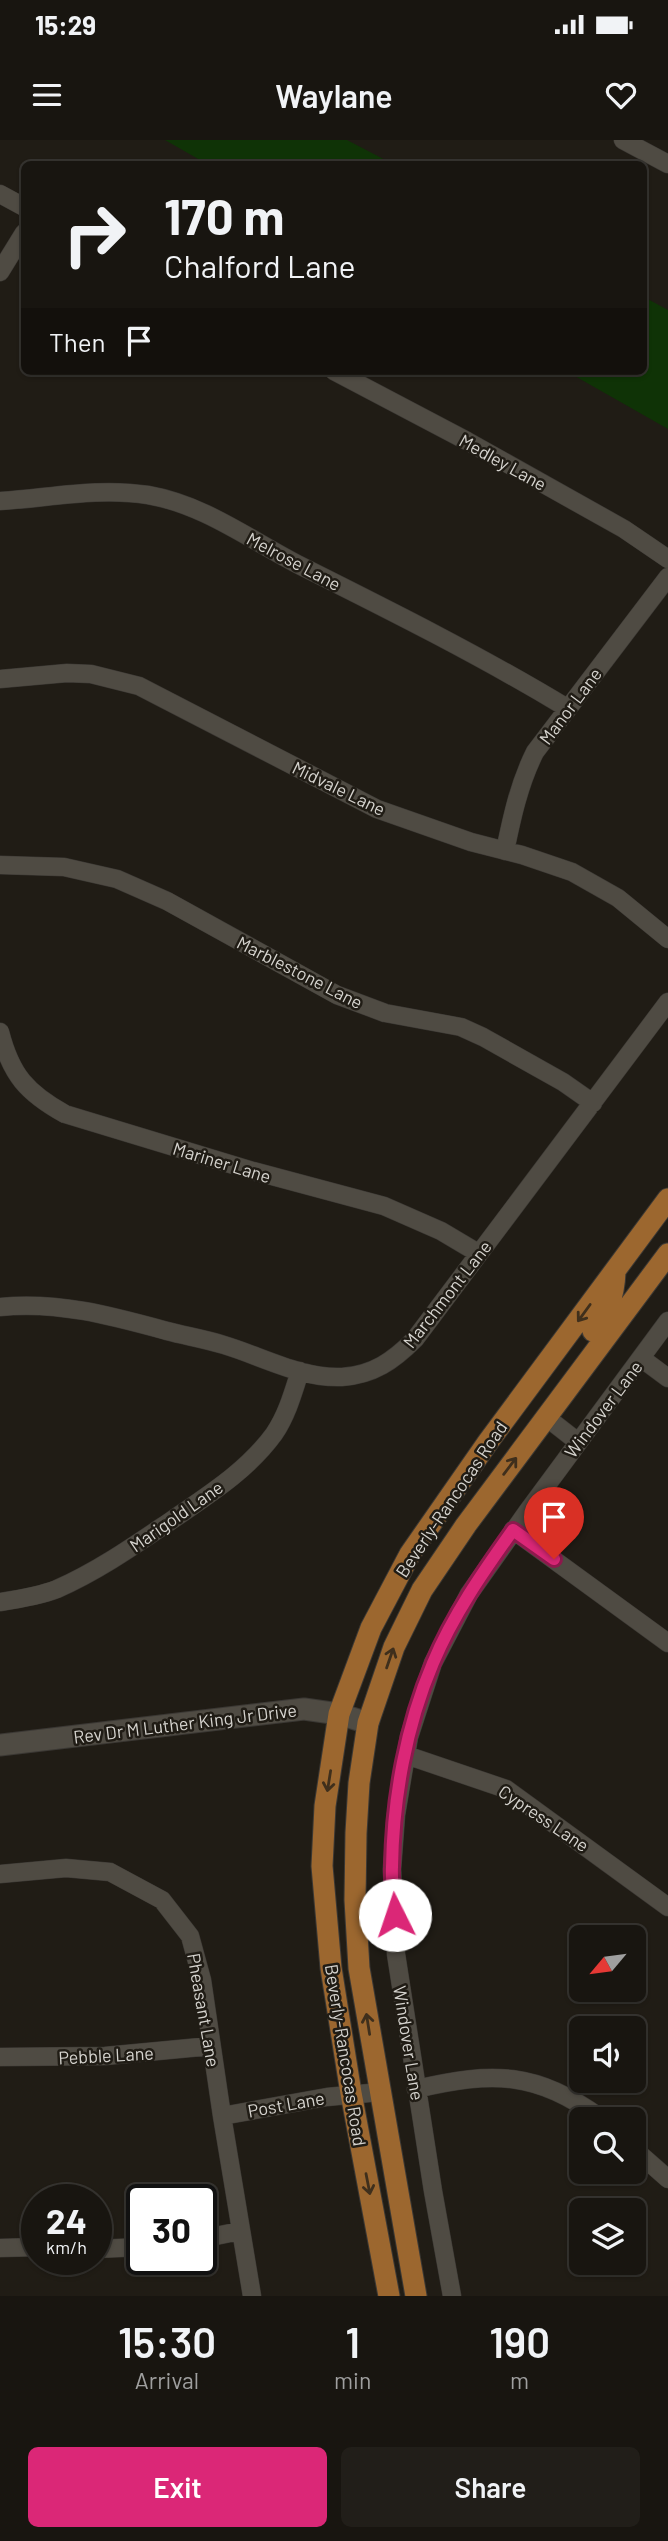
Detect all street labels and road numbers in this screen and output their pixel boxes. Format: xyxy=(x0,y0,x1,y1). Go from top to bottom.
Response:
street label: Medley Lane xyxy=(456,429,550,495)
street label: Melrose Lane xyxy=(243,527,345,595)
street label: Manor Lane xyxy=(534,663,606,749)
street label: Midvale Lane xyxy=(289,756,389,820)
street label: Marblestone Lane xyxy=(233,931,367,1013)
street label: Mariner Lane xyxy=(170,1137,274,1187)
street label: Marchmont Lane xyxy=(398,1236,496,1352)
street label: Windover Lane xyxy=(559,1356,647,1462)
street label: Beverly-Rancocas Road xyxy=(390,1417,512,1581)
street label: Marigold Lane xyxy=(125,1476,227,1556)
street label: Rev Dr M Luther King Jr Drive xyxy=(72,1698,298,1748)
street label: Cypress Lane xyxy=(495,1780,593,1856)
street label: Pheasant Lane xyxy=(183,1951,225,2069)
street label: Beverly-Rancocas Road xyxy=(321,1963,371,2147)
street label: Windover Lane xyxy=(389,1984,429,2102)
street label: Pebble Lane xyxy=(58,2042,154,2068)
street label: Post Lane xyxy=(246,2086,326,2122)

